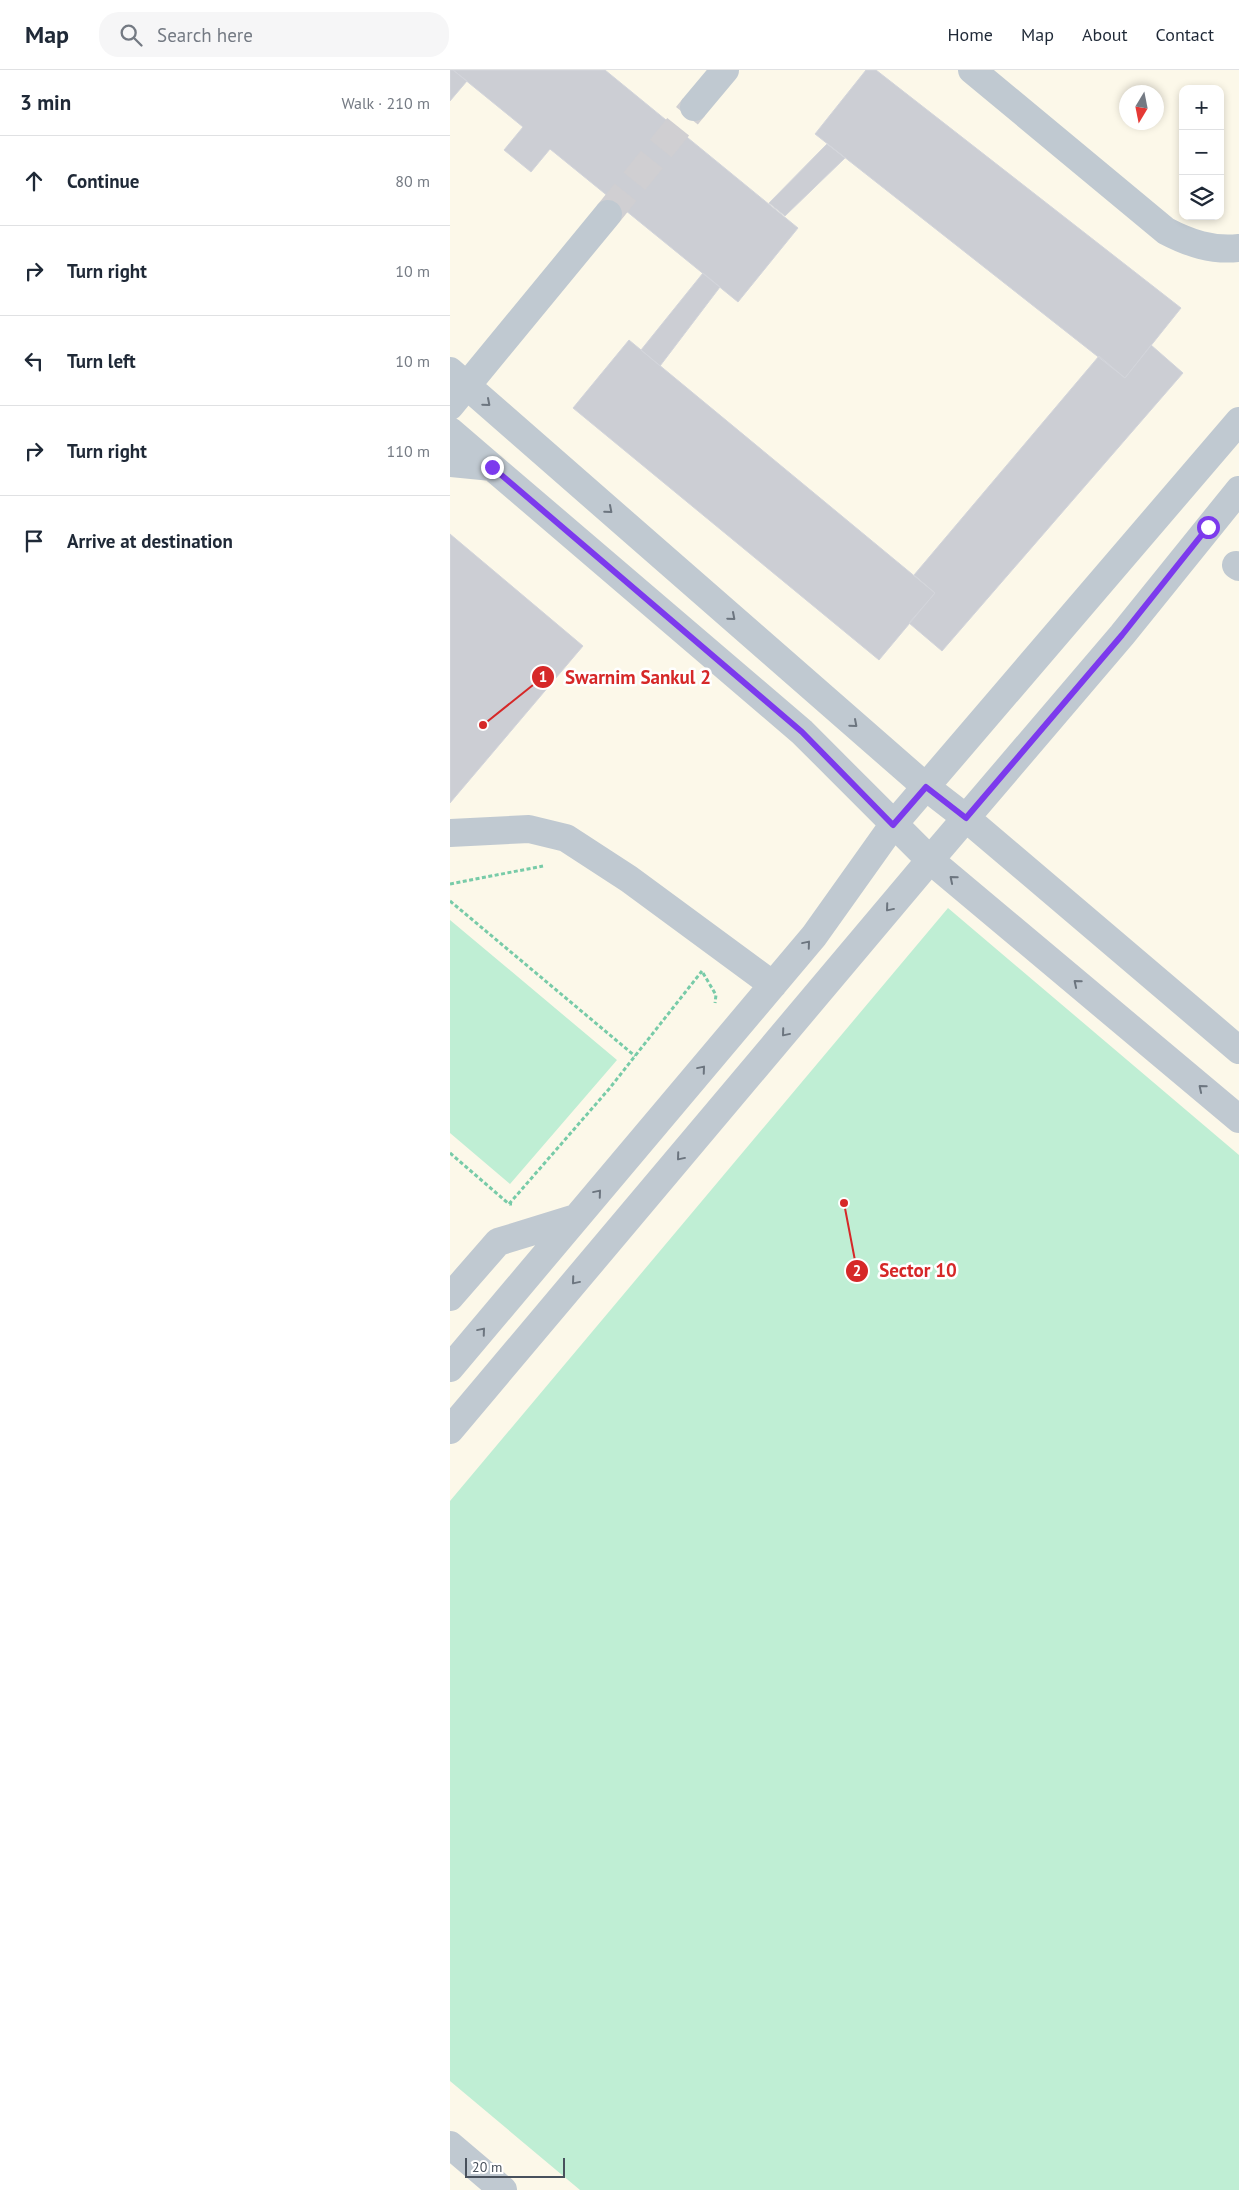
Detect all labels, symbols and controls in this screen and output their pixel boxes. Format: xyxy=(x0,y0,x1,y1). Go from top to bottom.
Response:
search box xyxy=(99,12,449,57)
text: Map xyxy=(25,19,69,50)
icon: search xyxy=(117,21,145,49)
text: Search here xyxy=(157,23,253,47)
text: Home xyxy=(947,23,993,46)
text: Map xyxy=(1021,23,1054,46)
text: About xyxy=(1082,23,1128,46)
text: Contact xyxy=(1156,23,1214,46)
north arrow xyxy=(1119,85,1164,130)
map controls xyxy=(1179,85,1224,220)
button: + xyxy=(1179,85,1224,130)
text: 3 min xyxy=(20,89,71,116)
text: Walk · 210 m xyxy=(341,93,430,113)
button: − xyxy=(1179,130,1224,175)
icon: ahead xyxy=(20,167,48,195)
text: Continue xyxy=(67,169,139,193)
text: 80 m xyxy=(395,171,430,191)
button: layers xyxy=(1179,175,1224,220)
icon: right xyxy=(20,257,48,285)
text: Turn right xyxy=(67,259,147,283)
text: 10 m xyxy=(395,261,430,281)
icon: left xyxy=(20,347,48,375)
text: Turn left xyxy=(67,349,136,373)
text: 10 m xyxy=(395,351,430,371)
one-way arrow xyxy=(481,398,490,407)
icon: right xyxy=(20,437,48,465)
text: Turn right xyxy=(67,439,147,463)
text: 110 m xyxy=(387,441,430,461)
route end xyxy=(481,456,504,479)
one-way arrow xyxy=(604,504,613,513)
route start xyxy=(1197,516,1220,539)
icon: arrive xyxy=(20,527,48,555)
text: Arrive at destination xyxy=(67,529,233,553)
one-way arrow xyxy=(726,611,735,620)
callout: Swarnim Sankul 2 xyxy=(530,660,721,694)
text: Swarnim Sankul 2 xyxy=(565,665,711,689)
text: 1 xyxy=(539,667,547,686)
one-way arrow xyxy=(848,718,857,727)
one-way arrow xyxy=(949,875,958,884)
one-way arrow xyxy=(886,902,895,911)
one-way arrow xyxy=(801,941,809,950)
one-way arrow xyxy=(1074,980,1083,989)
one-way arrow xyxy=(781,1027,790,1036)
one-way arrow xyxy=(697,1066,705,1075)
one-way arrow xyxy=(1198,1084,1207,1093)
one-way arrow xyxy=(677,1151,686,1160)
one-way arrow xyxy=(592,1190,601,1199)
callout: Sector 10 xyxy=(845,1254,967,1288)
text: Sector 10 xyxy=(879,1258,957,1282)
text: 2 xyxy=(853,1261,861,1280)
one-way arrow xyxy=(572,1276,581,1285)
one-way arrow xyxy=(476,1327,485,1336)
scale bar xyxy=(465,2155,565,2178)
text: 20 m xyxy=(472,2158,502,2176)

